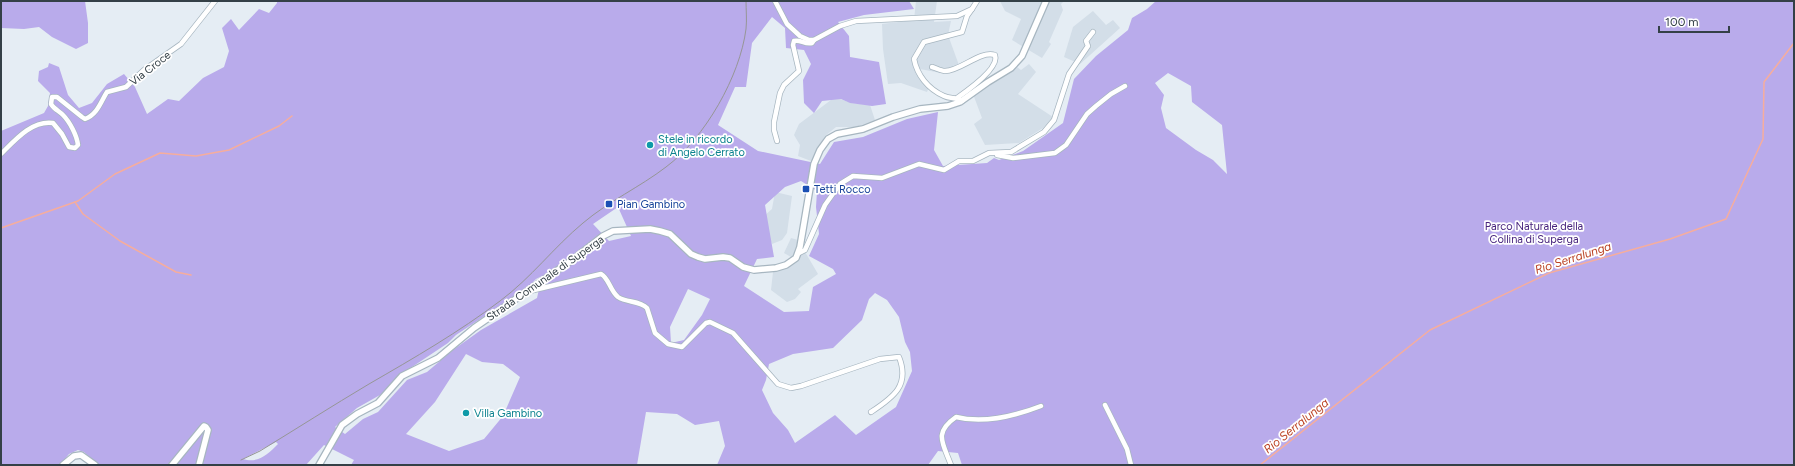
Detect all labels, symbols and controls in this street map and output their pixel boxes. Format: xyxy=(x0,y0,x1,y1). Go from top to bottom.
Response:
scale bar xyxy=(1659,8,1729,34)
text: 100 m xyxy=(1665,15,1699,29)
street label: Via Croce xyxy=(127,48,173,88)
place label: Stele in ricordo di Angelo Cerrato xyxy=(658,133,745,159)
marker: Stele in ricordo di Angelo Cerrato xyxy=(645,140,655,150)
place label: Tetti Rocco xyxy=(814,183,871,196)
marker: Tetti Rocco xyxy=(801,184,811,194)
place label: Pian Gambino xyxy=(617,198,685,211)
marker: Pian Gambino xyxy=(604,199,614,209)
park label: Parco Naturale della Collina di Superga xyxy=(1485,220,1583,246)
street label: Strada Comunale di Superga xyxy=(484,233,607,324)
water label: Rio Serralunga xyxy=(1533,239,1613,277)
water label: Rio Serralunga xyxy=(1261,396,1331,456)
place label: Villa Gambino xyxy=(474,407,542,420)
marker: Villa Gambino xyxy=(461,408,471,418)

